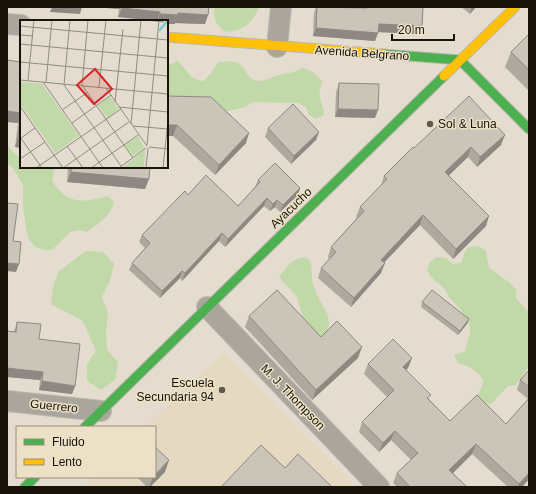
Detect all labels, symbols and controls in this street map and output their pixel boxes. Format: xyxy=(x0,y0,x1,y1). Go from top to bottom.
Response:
scale bar xyxy=(392,16,454,42)
inset map xyxy=(20,20,168,168)
text: 20 m xyxy=(398,23,425,37)
street label: Avenida Belgrano xyxy=(314,43,410,63)
place label: Sol & Luna xyxy=(438,117,497,131)
marker: Sol & Luna xyxy=(425,119,435,129)
street label: Ayacucho xyxy=(267,185,315,231)
street label: M. J. Thompson xyxy=(258,361,328,433)
place label: Escuela Secundaria 94 xyxy=(137,376,214,404)
marker: Escuela Secundaria 94 xyxy=(217,385,227,395)
street label: Guerrero xyxy=(29,397,79,416)
legend xyxy=(16,426,156,478)
text: Fluido xyxy=(52,435,85,449)
text: Lento xyxy=(52,455,82,469)

